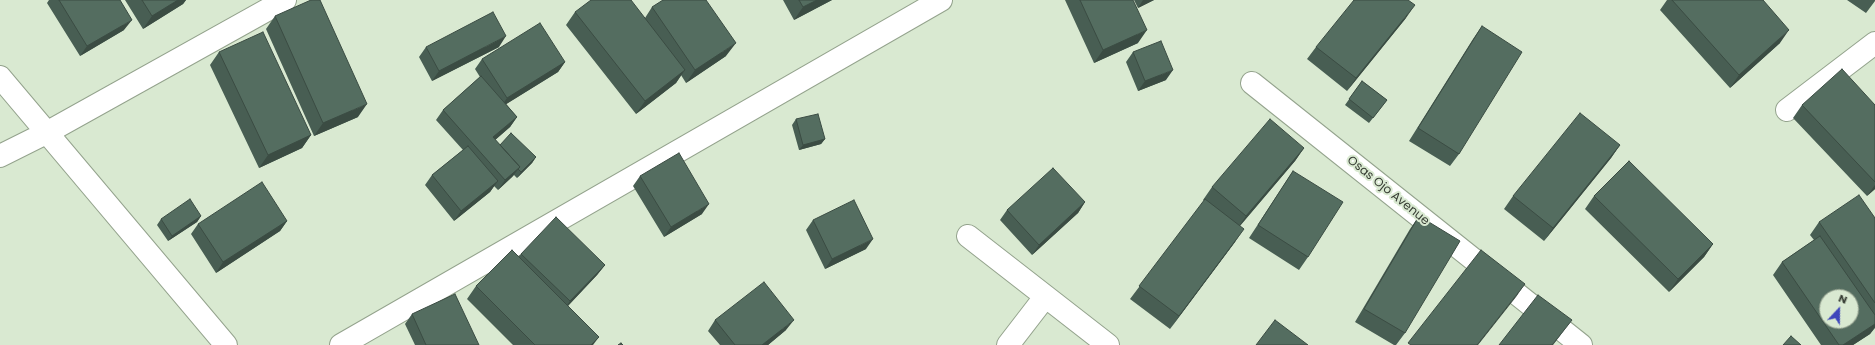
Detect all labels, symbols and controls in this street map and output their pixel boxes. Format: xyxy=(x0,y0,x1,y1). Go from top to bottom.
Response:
street label: Osas Ojo Avenue xyxy=(1344,153,1432,229)
north arrow xyxy=(1819,289,1859,329)
text: N xyxy=(1836,290,1850,308)

